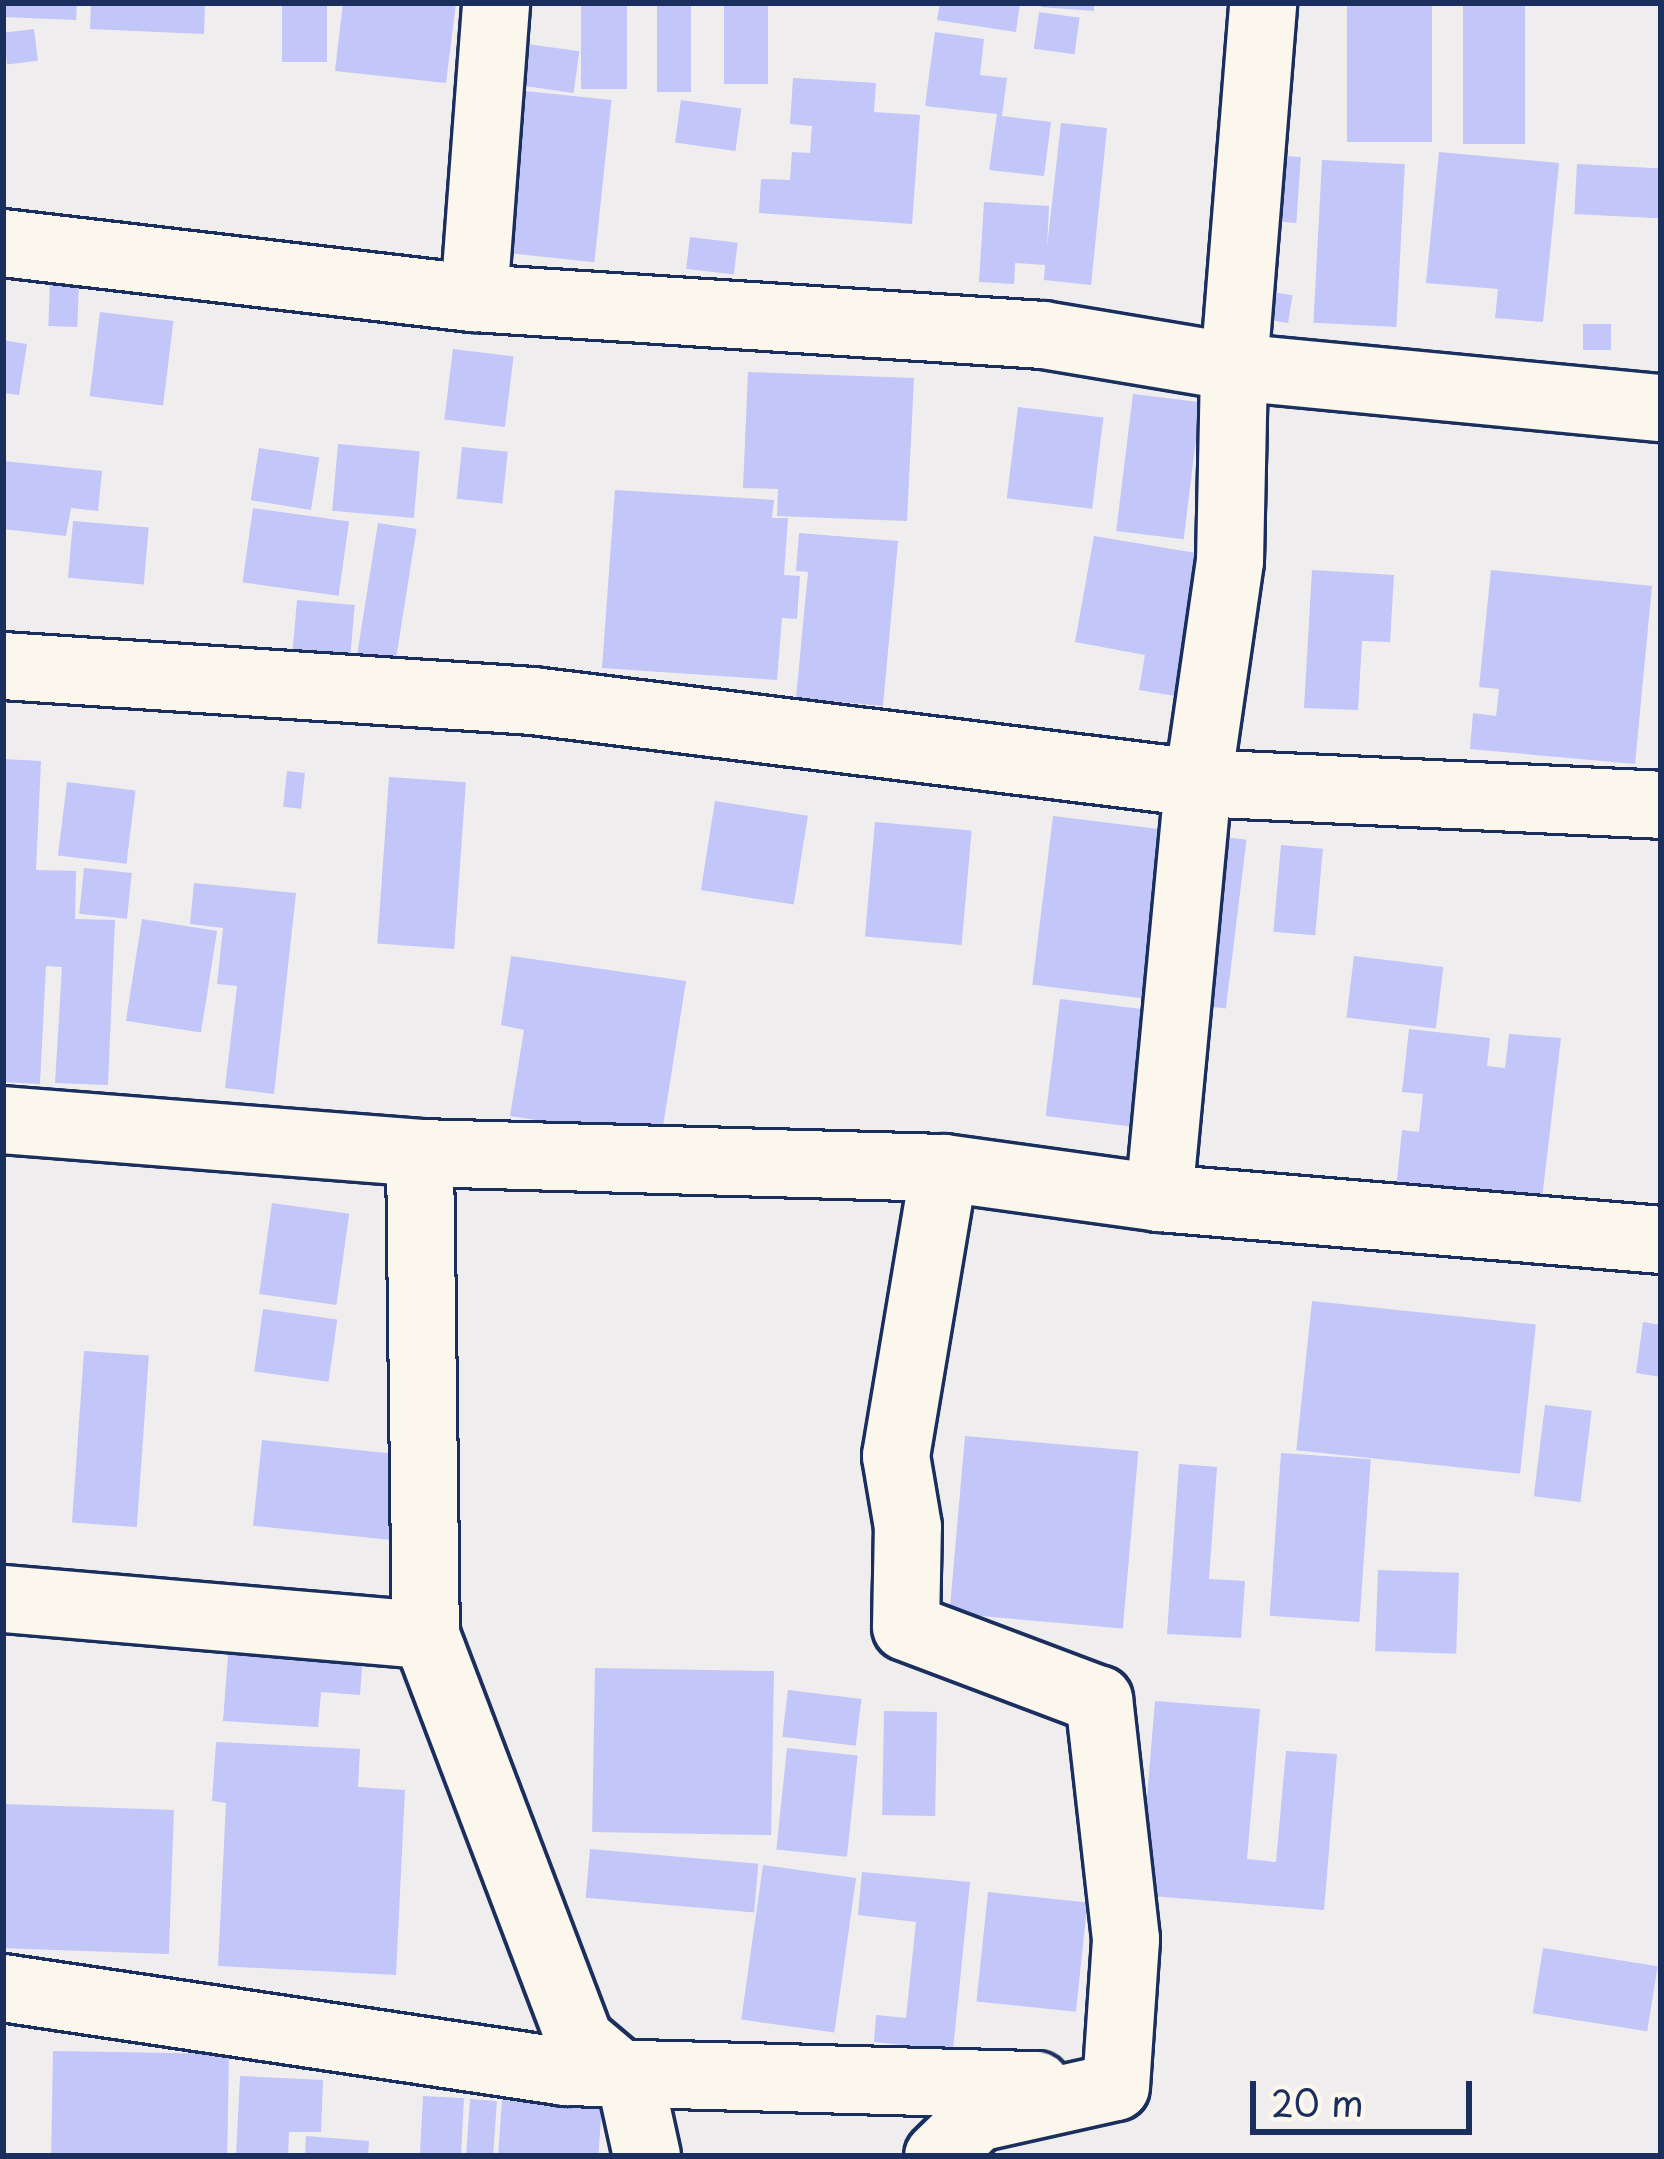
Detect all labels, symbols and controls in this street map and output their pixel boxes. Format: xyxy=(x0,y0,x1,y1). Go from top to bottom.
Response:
scale bar xyxy=(1256,2057,1478,2131)
text: 20 m xyxy=(1271,2075,1364,2129)

